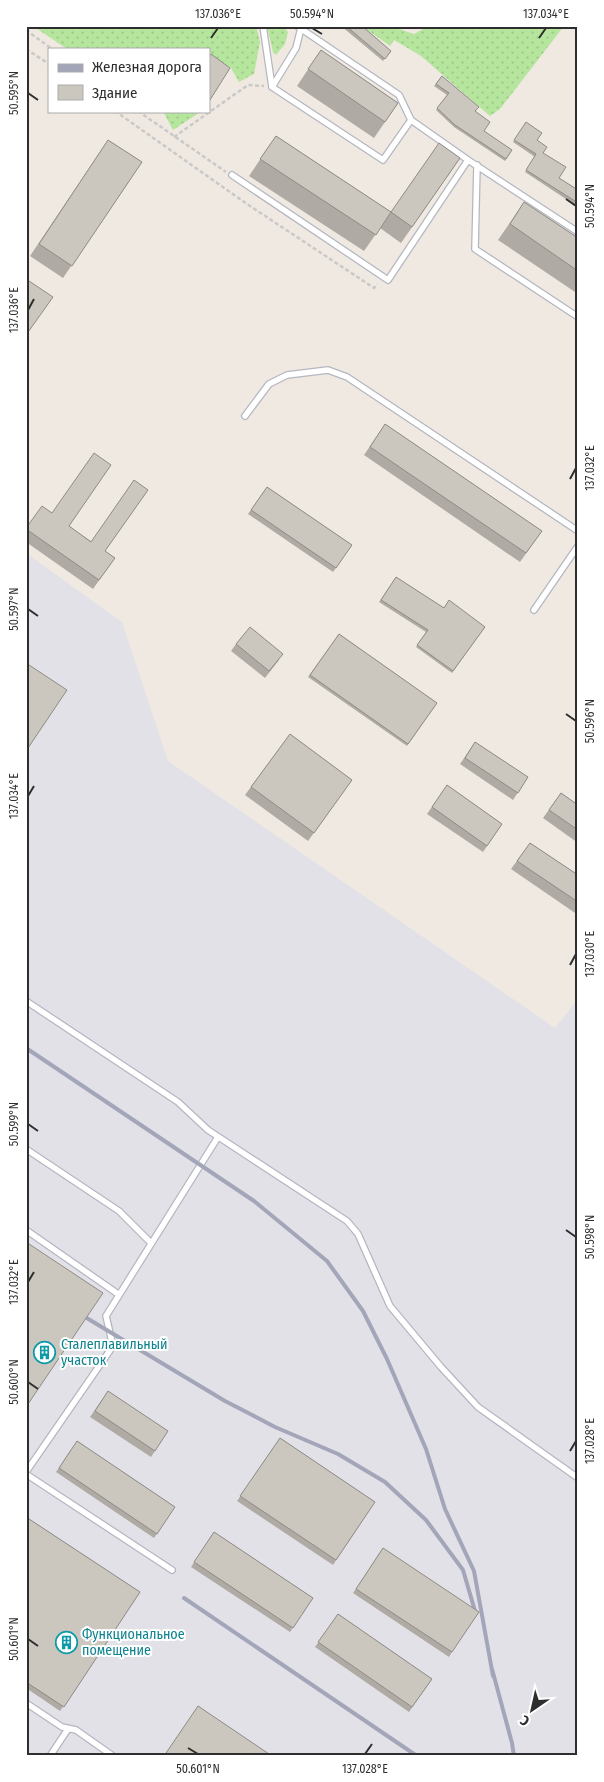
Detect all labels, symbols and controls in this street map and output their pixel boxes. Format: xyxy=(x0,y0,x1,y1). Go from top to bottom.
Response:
text: 137.036°E xyxy=(195,7,241,21)
text: 50.594°N xyxy=(290,7,334,21)
text: 137.034°E xyxy=(523,7,569,21)
legend xyxy=(48,48,210,112)
text: Железная дорога xyxy=(92,58,202,76)
text: 50.595°N xyxy=(7,71,21,115)
text: Здание xyxy=(92,84,138,102)
text: 50.594°N xyxy=(583,184,597,228)
text: 137.036°E xyxy=(7,287,21,333)
text: 137.032°E xyxy=(583,445,597,491)
text: 50.597°N xyxy=(7,587,21,631)
text: 50.596°N xyxy=(583,699,597,743)
text: 137.034°E xyxy=(7,773,21,819)
text: 137.030°E xyxy=(583,930,597,977)
text: 50.599°N xyxy=(7,1102,21,1146)
text: 50.598°N xyxy=(583,1215,597,1259)
text: 137.032°E xyxy=(7,1259,21,1305)
place label: Сталеплавильный участок xyxy=(61,1336,168,1369)
building icon: Сталеплавильный участок xyxy=(33,1340,57,1364)
text: 50.600°N xyxy=(7,1359,21,1405)
text: 137.028°E xyxy=(583,1418,597,1464)
text: 50.601°N xyxy=(7,1617,21,1661)
place label: Функциональное помещение xyxy=(82,1626,185,1659)
building icon: Функциональное помещение xyxy=(54,1630,78,1654)
north arrow xyxy=(506,1684,556,1734)
text: С xyxy=(517,1711,533,1729)
text: 50.601°N xyxy=(176,1762,220,1776)
text: 137.028°E xyxy=(342,1762,388,1776)

